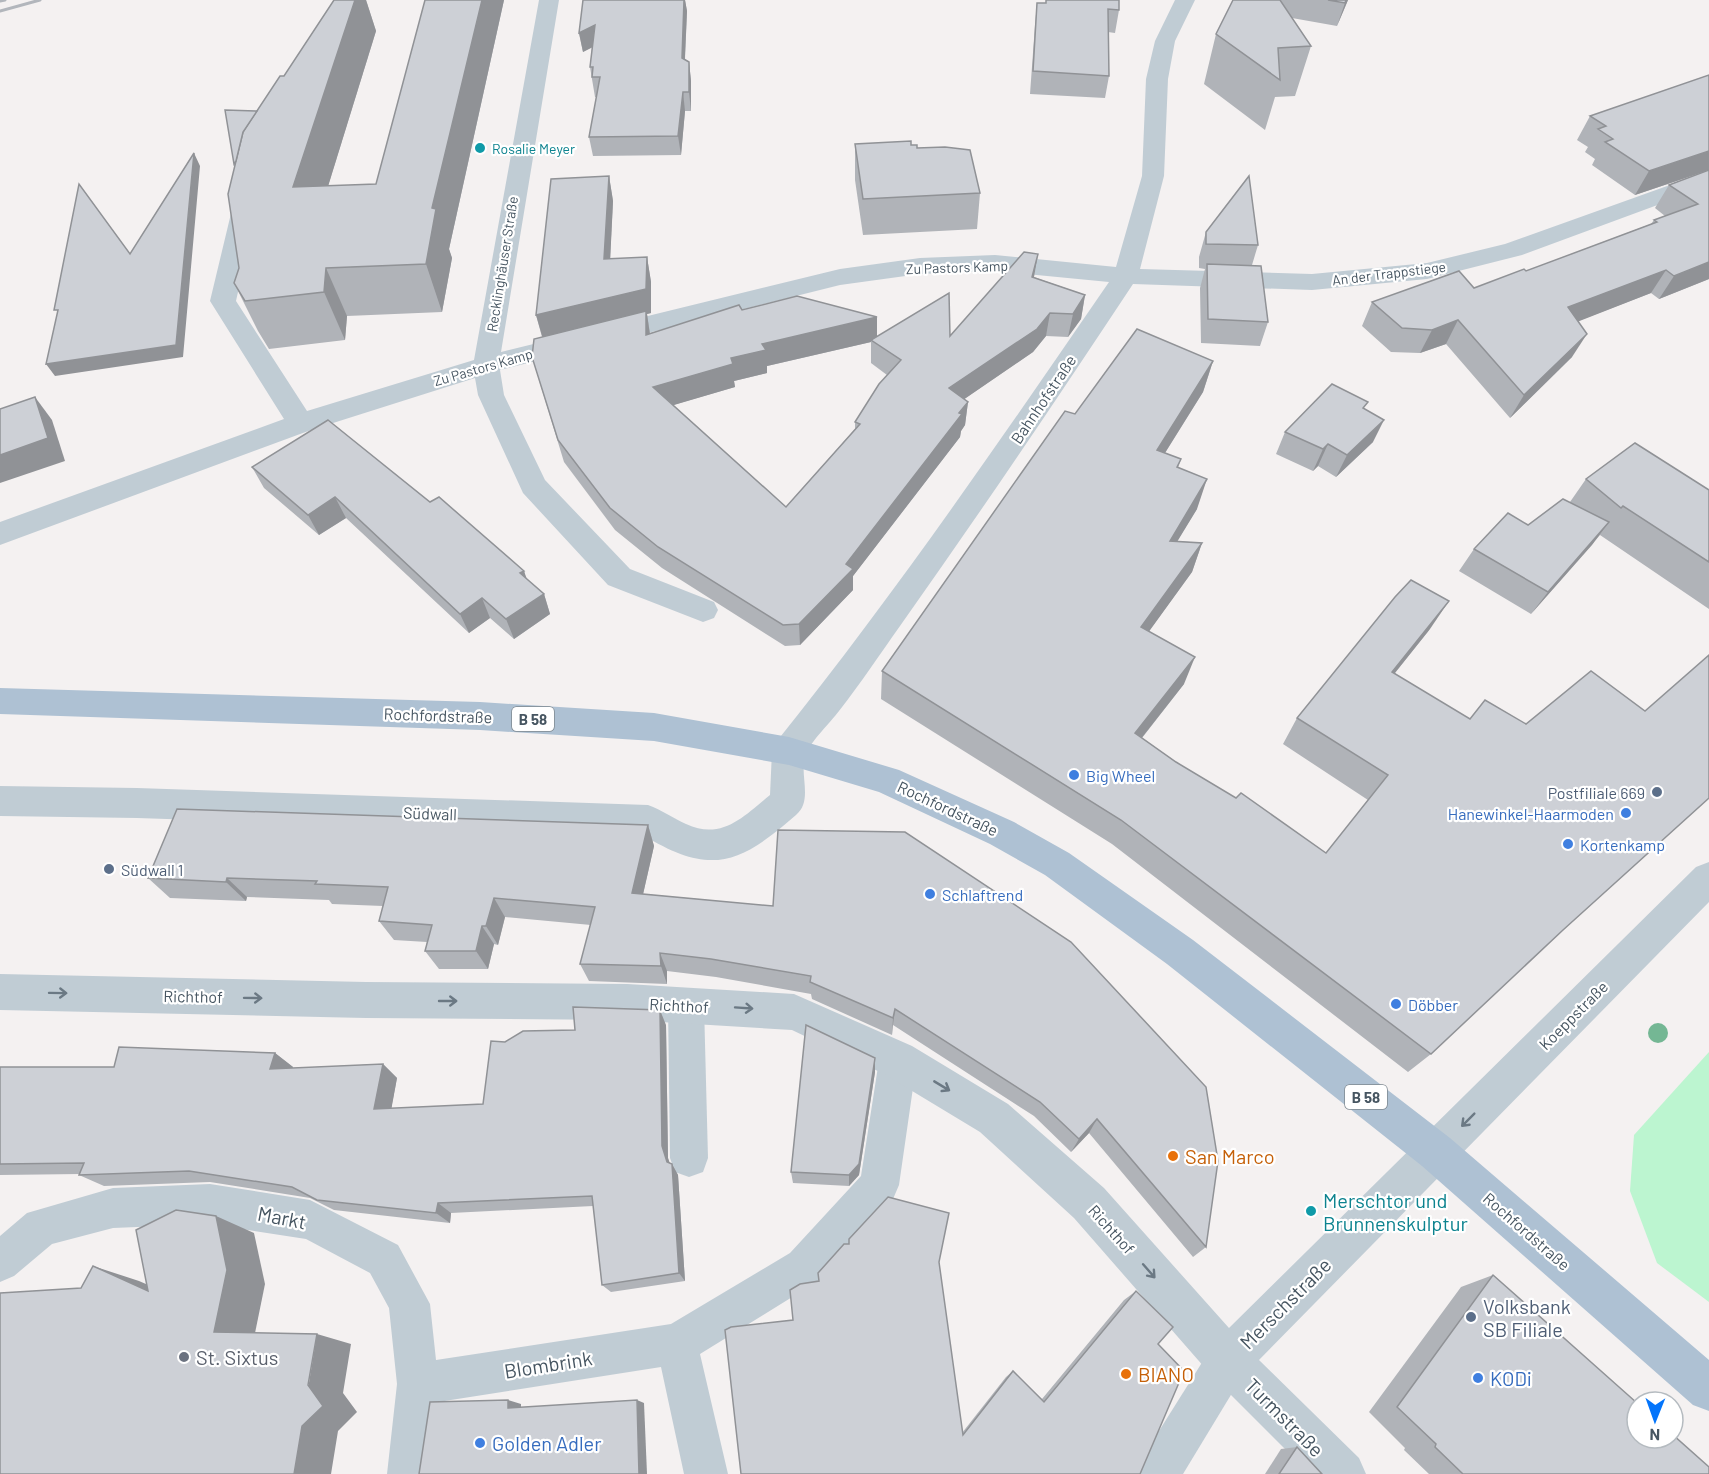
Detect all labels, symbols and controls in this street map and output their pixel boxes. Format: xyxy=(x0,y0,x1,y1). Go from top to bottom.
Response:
place label: Rosalie Meyer xyxy=(492,140,575,157)
marker: Rosalie Meyer xyxy=(473,141,487,155)
street label: Recklinghäuser Straße xyxy=(483,195,521,333)
street label: Zu Pastors Kamp xyxy=(906,257,1008,277)
street label: An der Trappstiege xyxy=(1331,258,1447,288)
street label: Zu Pastors Kamp xyxy=(432,345,534,389)
street label: Bahnhofstraße xyxy=(1006,351,1080,447)
street label: Rochfordstraße xyxy=(383,704,493,726)
road number: B 58 xyxy=(512,707,554,731)
place label: Big Wheel xyxy=(1086,766,1155,785)
marker: Big Wheel xyxy=(1067,768,1081,782)
street label: Rochfordstraße xyxy=(895,776,1001,840)
place label: Postfiliale 669 xyxy=(1548,783,1645,802)
marker: Postfiliale 669 xyxy=(1650,785,1664,799)
street label: Südwall xyxy=(403,803,457,823)
place label: Hanewinkel-Haarmoden xyxy=(1448,804,1614,823)
marker: Hanewinkel-Haarmoden xyxy=(1619,806,1633,820)
place label: Kortenkamp xyxy=(1580,835,1665,854)
marker: Kortenkamp xyxy=(1561,837,1575,851)
place label: Südwall 1 xyxy=(121,860,183,879)
marker: Südwall 1 xyxy=(102,862,116,876)
place label: Schlaftrend xyxy=(942,885,1023,904)
marker: Schlaftrend xyxy=(923,887,937,901)
street label: Koeppstraße xyxy=(1535,977,1611,1053)
street label: Richthof xyxy=(163,986,223,1006)
one-way arrow xyxy=(48,988,68,999)
one-way arrow xyxy=(243,992,263,1003)
street label: Richthof xyxy=(649,994,709,1016)
one-way arrow xyxy=(438,995,458,1007)
place label: Döbber xyxy=(1408,995,1458,1014)
marker: Döbber xyxy=(1389,997,1403,1011)
one-way arrow xyxy=(734,1003,754,1014)
one-way arrow xyxy=(933,1081,950,1093)
road number: B 58 xyxy=(1345,1085,1387,1109)
one-way arrow xyxy=(1460,1113,1475,1127)
place label: San Marco xyxy=(1185,1144,1275,1168)
marker: San Marco xyxy=(1166,1149,1180,1163)
place label: Merschtor und Brunnenskulptur xyxy=(1323,1188,1468,1235)
street label: Rochfordstraße xyxy=(1480,1188,1574,1274)
street label: Markt xyxy=(256,1201,308,1233)
street label: Richthof xyxy=(1085,1201,1139,1258)
marker: Merschtor und Brunnenskulptur xyxy=(1304,1204,1318,1218)
street label: Merschstraße xyxy=(1234,1252,1336,1354)
one-way arrow xyxy=(1142,1263,1156,1278)
place label: Volksbank SB Filiale xyxy=(1483,1294,1571,1341)
marker: Volksbank SB Filiale xyxy=(1464,1310,1478,1324)
place label: St. Sixtus xyxy=(196,1345,278,1369)
street label: Blombrink xyxy=(502,1345,594,1383)
marker: St. Sixtus xyxy=(177,1350,191,1364)
place label: BIANO xyxy=(1138,1362,1194,1386)
place label: KODi xyxy=(1490,1366,1532,1390)
marker: BIANO xyxy=(1119,1367,1133,1381)
marker: KODi xyxy=(1471,1371,1485,1385)
street label: Turmstraße xyxy=(1241,1373,1329,1461)
north arrow xyxy=(1625,1390,1685,1450)
text: N xyxy=(1649,1426,1660,1445)
place label: Golden Adler xyxy=(492,1431,601,1455)
marker: Golden Adler xyxy=(473,1436,487,1450)

